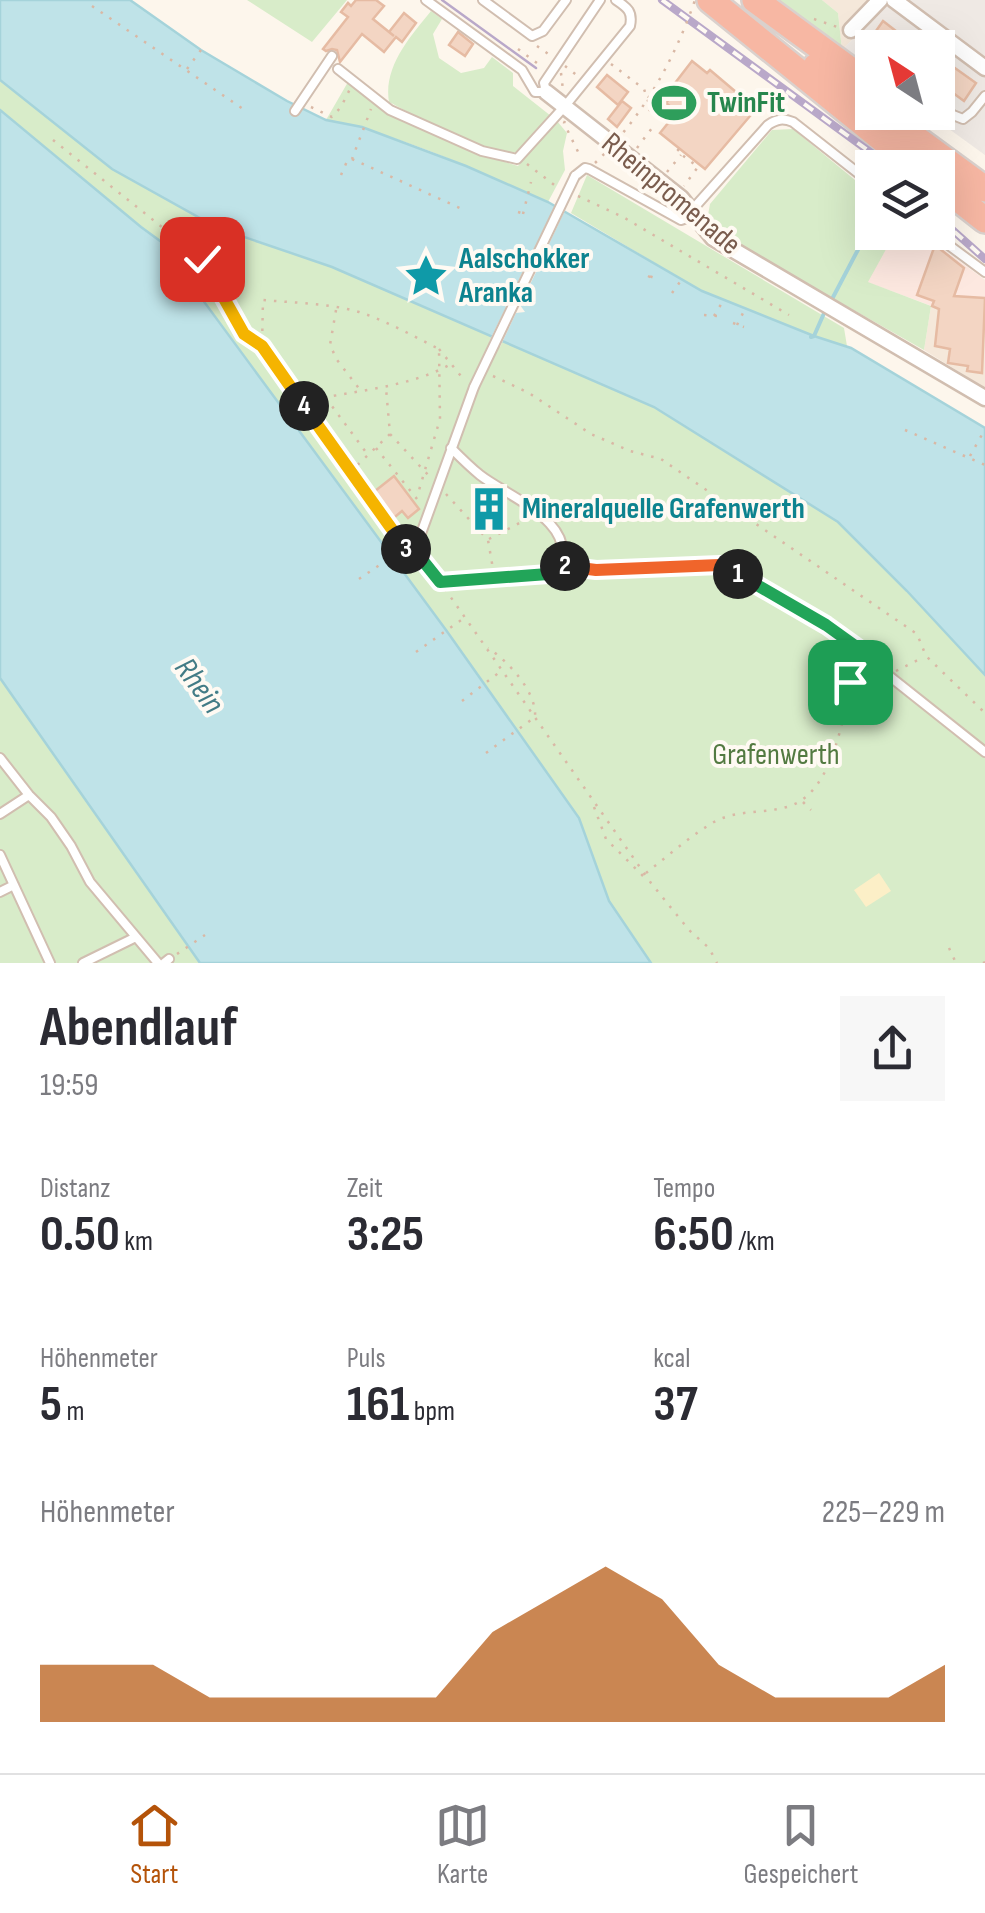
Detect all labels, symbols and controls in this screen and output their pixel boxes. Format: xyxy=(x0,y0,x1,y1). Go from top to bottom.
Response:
north arrow xyxy=(855,30,955,130)
map controls xyxy=(855,30,955,250)
sports icon: TwinFit xyxy=(650,79,698,127)
place label: TwinFit xyxy=(707,85,785,121)
street label: Rheinpromenade xyxy=(594,125,748,263)
button: layers xyxy=(855,150,955,250)
pin xyxy=(160,217,245,302)
icon: check xyxy=(175,232,230,287)
place label: Aalschokker Aranka xyxy=(458,241,590,311)
place icon: Aalschokker Aranka xyxy=(402,252,450,300)
pin: 4 xyxy=(279,381,329,431)
text: 4 xyxy=(297,389,311,422)
building icon: Mineralquelle Grafenwerth xyxy=(465,485,513,533)
place label: Mineralquelle Grafenwerth xyxy=(522,491,805,527)
pin: 3 xyxy=(381,524,431,574)
text: 3 xyxy=(400,532,412,565)
pin: 2 xyxy=(540,541,590,591)
text: 2 xyxy=(559,549,571,582)
pin: 1 xyxy=(713,549,763,599)
text: 1 xyxy=(733,557,743,590)
pin xyxy=(808,640,893,725)
water label: Rhein xyxy=(166,650,232,722)
icon: arrive xyxy=(823,655,878,710)
park label: Grafenwerth xyxy=(712,737,840,773)
text: Abendlauf xyxy=(40,995,237,1062)
button: share xyxy=(840,996,945,1101)
text: 19:59 xyxy=(40,1066,98,1105)
text: Distanz xyxy=(40,1172,110,1205)
text: Zeit xyxy=(347,1172,383,1205)
text: Tempo xyxy=(653,1172,715,1205)
text: 0.50 xyxy=(40,1205,120,1265)
text: 3:25 xyxy=(347,1205,424,1265)
text: 6:50 xyxy=(653,1205,734,1265)
text: km xyxy=(120,1225,153,1258)
text: /km xyxy=(734,1225,775,1258)
text: Höhenmeter xyxy=(40,1342,158,1375)
text: Puls xyxy=(347,1342,385,1375)
text: kcal xyxy=(653,1342,690,1375)
text: 5 xyxy=(40,1375,62,1435)
text: 161 xyxy=(347,1375,409,1435)
text: 37 xyxy=(653,1375,698,1435)
text: m xyxy=(62,1395,84,1428)
text: bpm xyxy=(409,1395,455,1428)
text: Höhenmeter xyxy=(40,1493,175,1532)
text: 225–229 m xyxy=(822,1493,945,1532)
tab: Start xyxy=(127,1798,182,1891)
tab: Karte xyxy=(435,1798,490,1891)
tab: Gespeichert xyxy=(744,1798,858,1891)

